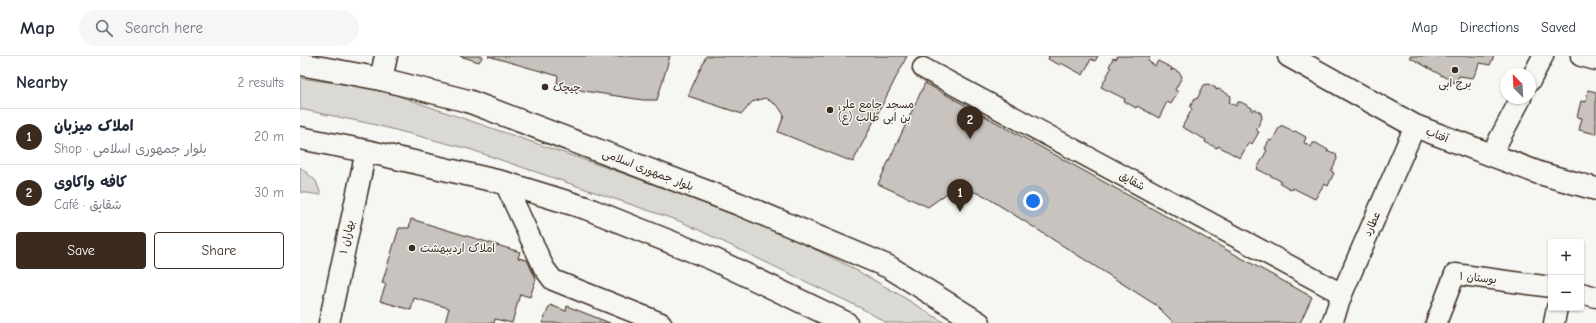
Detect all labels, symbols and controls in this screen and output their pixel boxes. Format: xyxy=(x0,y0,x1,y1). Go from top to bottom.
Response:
search box xyxy=(79,10,359,46)
text: Map xyxy=(20,17,55,39)
icon: search xyxy=(93,17,115,39)
text: Search here xyxy=(125,19,203,37)
text: Map xyxy=(1411,19,1438,36)
text: Directions xyxy=(1460,19,1519,36)
text: Saved xyxy=(1541,19,1576,36)
marker: برج ابی xyxy=(1450,65,1460,75)
north arrow xyxy=(1500,68,1536,104)
text: Nearby xyxy=(16,73,67,92)
text: 2 results xyxy=(237,75,284,90)
place label: برج ابی xyxy=(1439,77,1471,91)
place label: چیچک xyxy=(553,81,581,94)
marker: چیچک xyxy=(540,82,550,92)
place label: مسجد جامع علی بن ابی طالب (ع) xyxy=(838,98,914,126)
marker: مسجد جامع علی بن ابی طالب (ع) xyxy=(825,105,835,115)
pin: 2 xyxy=(957,106,983,139)
text: املاک میزبان xyxy=(54,117,134,135)
street label: آفتاب xyxy=(1423,125,1451,147)
text: 1 xyxy=(26,129,32,144)
text: 20 m xyxy=(254,129,284,144)
text: Shop · بلوار جمهوری اسلامی xyxy=(54,141,207,156)
street label: بلوار جمهوری اسلامی xyxy=(600,147,695,194)
street label: شقایق xyxy=(1117,169,1147,193)
text: کافه واکاوی xyxy=(54,173,127,191)
pin: 1 xyxy=(947,179,973,212)
text: 2 xyxy=(26,185,32,200)
text: 30 m xyxy=(254,185,284,200)
your location xyxy=(1023,191,1043,211)
text: Café · شقایق xyxy=(54,197,121,212)
street label: عطارد xyxy=(1361,209,1383,239)
street label: بهاران ۱ xyxy=(337,219,358,255)
button: Save xyxy=(16,232,146,269)
button: Share xyxy=(154,232,284,269)
map controls xyxy=(1548,239,1584,311)
button: + xyxy=(1548,239,1584,275)
place label: املاک اردیبهشت xyxy=(420,242,495,256)
marker: املاک اردیبهشت xyxy=(407,243,417,253)
street label: بوستان ۱ xyxy=(1458,270,1497,287)
button: − xyxy=(1548,275,1584,311)

